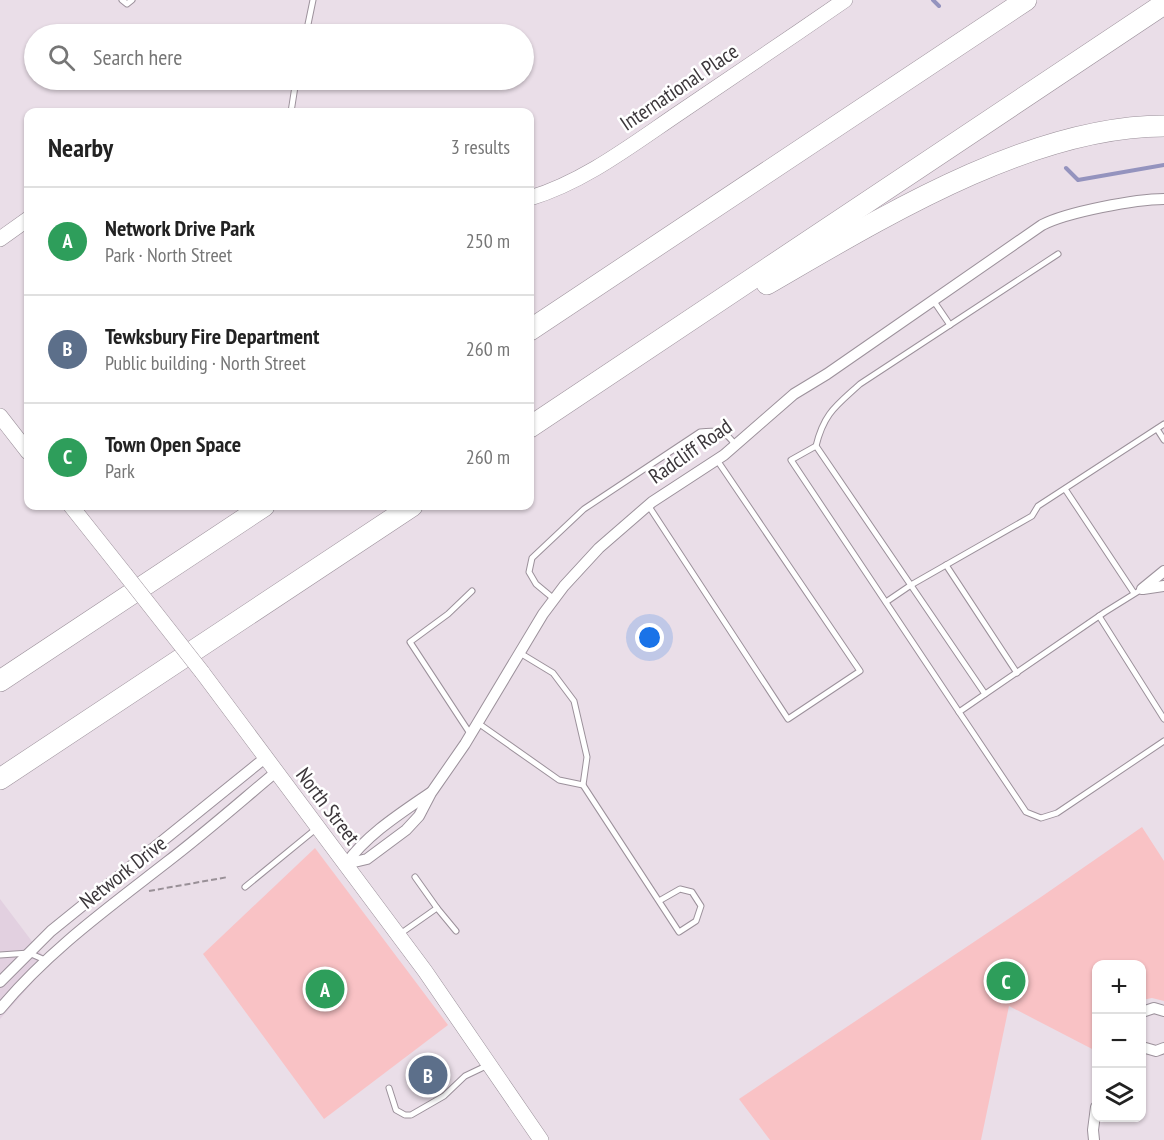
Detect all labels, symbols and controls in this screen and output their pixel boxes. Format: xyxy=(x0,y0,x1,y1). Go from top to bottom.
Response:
search box xyxy=(24,24,534,90)
street label: International Place xyxy=(615,38,743,136)
icon: search xyxy=(45,41,78,74)
text: Search here xyxy=(93,43,182,71)
text: Nearby xyxy=(48,131,113,164)
text: 3 results xyxy=(451,134,510,160)
text: Network Drive Park xyxy=(105,214,255,242)
text: A xyxy=(62,228,73,254)
text: 250 m xyxy=(466,228,510,254)
text: Park · North Street xyxy=(105,242,232,268)
text: Tewksbury Fire Department xyxy=(105,322,319,350)
text: B xyxy=(63,336,72,362)
text: 260 m xyxy=(466,336,510,362)
text: Public building · North Street xyxy=(105,350,306,376)
street label: Radcliff Road xyxy=(643,413,737,489)
text: Town Open Space xyxy=(105,430,241,458)
text: C xyxy=(63,444,72,470)
text: 260 m xyxy=(466,444,510,470)
text: Park xyxy=(105,458,135,484)
your location xyxy=(635,623,664,652)
street label: North Street xyxy=(290,762,366,850)
street label: Network Drive xyxy=(74,830,172,914)
pin: C xyxy=(986,958,1026,1004)
map controls xyxy=(1092,960,1146,1122)
button: + xyxy=(1092,960,1146,1014)
pin: A xyxy=(306,966,344,1012)
button: − xyxy=(1092,1014,1146,1068)
pin: B xyxy=(408,1052,448,1098)
button: layers xyxy=(1092,1068,1146,1122)

